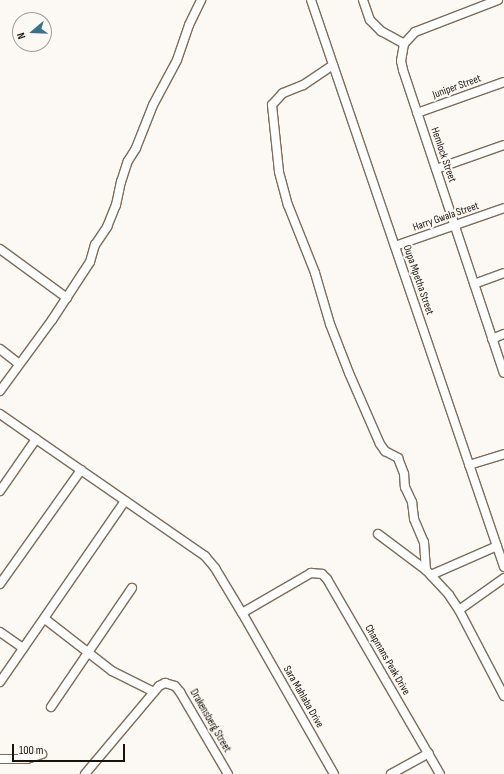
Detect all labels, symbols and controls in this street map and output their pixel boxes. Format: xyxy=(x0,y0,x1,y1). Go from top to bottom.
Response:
north arrow xyxy=(12,12,52,52)
text: N xyxy=(14,31,28,41)
street label: Juniper Street xyxy=(431,72,483,102)
street label: Hemlock Street xyxy=(427,126,459,184)
street label: Harry Gwala Street xyxy=(411,200,481,234)
street label: Oupa Mpetha Street xyxy=(400,243,436,317)
street label: Chapmans Peak Drive xyxy=(362,622,412,698)
street label: Sara Mahlaba Drive xyxy=(280,664,326,730)
street label: Drakensberg Street xyxy=(187,687,233,755)
scale bar xyxy=(14,736,127,762)
text: 100 m xyxy=(19,743,44,758)

